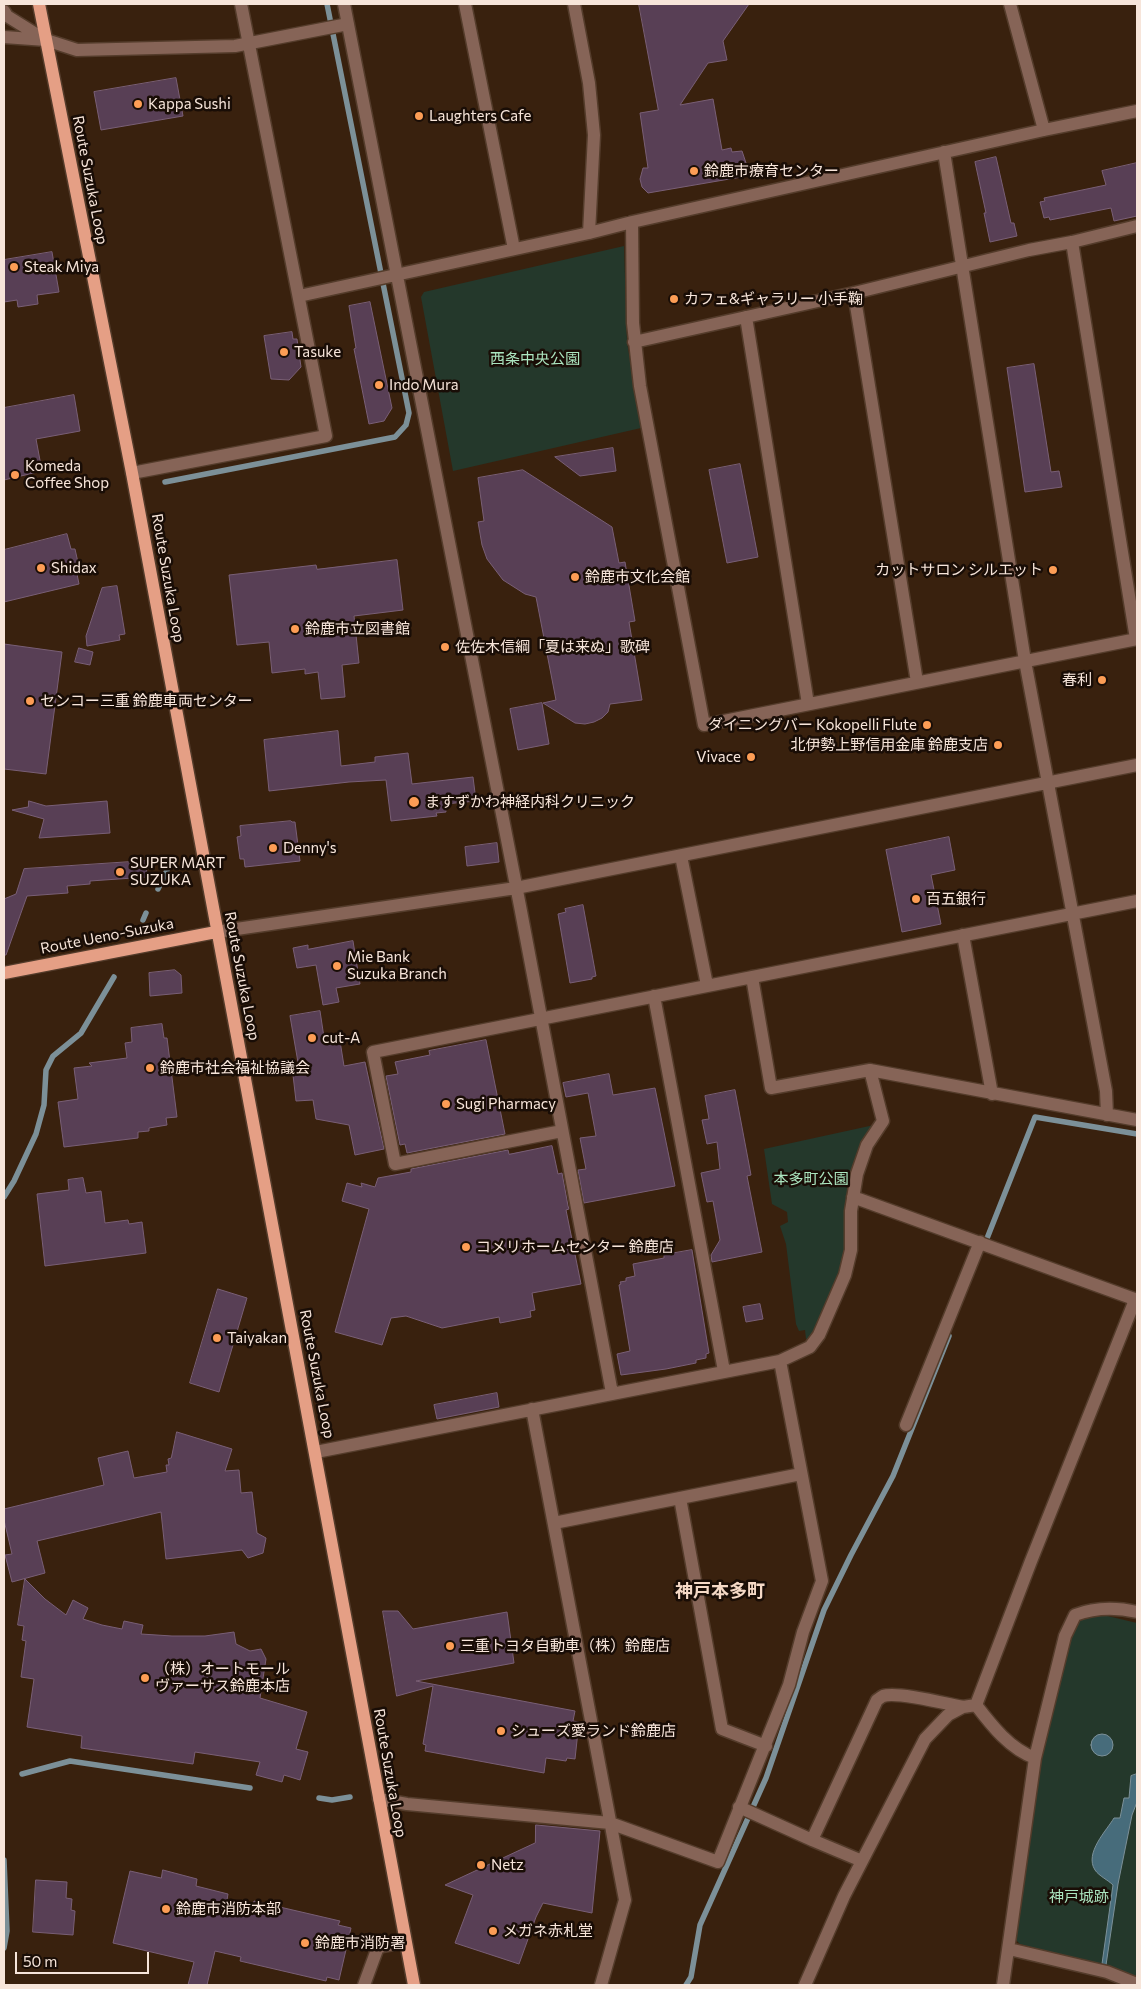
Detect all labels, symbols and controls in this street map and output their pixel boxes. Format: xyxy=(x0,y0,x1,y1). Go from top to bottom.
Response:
place label: Kappa Sushi xyxy=(148,95,231,113)
marker: Kappa Sushi xyxy=(132,98,144,110)
place label: Laughters Cafe xyxy=(429,107,532,125)
marker: Laughters Cafe xyxy=(413,110,425,122)
street label: Route Suzuka Loop xyxy=(69,114,111,246)
place label: 鈴鹿市療育センター xyxy=(704,162,839,180)
marker: 鈴鹿市療育センター xyxy=(688,165,700,177)
place label: Steak Miya xyxy=(24,258,99,276)
marker: Steak Miya xyxy=(8,261,20,273)
place label: カフェ&ギャラリー 小手鞠 xyxy=(684,290,863,308)
marker: カフェ&ギャラリー 小手鞠 xyxy=(668,293,680,305)
place label: Tasuke xyxy=(294,343,341,361)
marker: Tasuke xyxy=(278,346,290,358)
park label: 西条中央公園 xyxy=(490,350,580,368)
place label: Indo Mura xyxy=(389,376,459,394)
marker: Indo Mura xyxy=(373,379,385,391)
place label: Komeda Coffee Shop xyxy=(25,457,109,492)
marker: Komeda Coffee Shop xyxy=(9,469,21,481)
street label: Route Suzuka Loop xyxy=(148,512,188,644)
place label: Shidax xyxy=(51,559,97,577)
place label: カットサロン シルエット xyxy=(875,561,1043,579)
marker: Shidax xyxy=(35,562,47,574)
marker: カットサロン シルエット xyxy=(1047,564,1059,576)
place label: 鈴鹿市文化会館 xyxy=(585,568,690,586)
marker: 鈴鹿市文化会館 xyxy=(569,571,581,583)
place label: 鈴鹿市立図書館 xyxy=(305,620,410,638)
marker: 鈴鹿市立図書館 xyxy=(289,623,301,635)
place label: 佐佐木信綱「夏は来ぬ」歌碑 xyxy=(455,638,650,656)
marker: 佐佐木信綱「夏は来ぬ」歌碑 xyxy=(439,641,451,653)
place label: 春利 xyxy=(1062,671,1092,689)
marker: 春利 xyxy=(1096,674,1108,686)
place label: センコー三重 鈴鹿車両センター xyxy=(40,692,253,710)
marker: センコー三重 鈴鹿車両センター xyxy=(24,695,36,707)
place label: ダイニングバー Kokopelli Flute xyxy=(708,716,917,734)
marker: ダイニングバー Kokopelli Flute xyxy=(921,719,933,731)
place label: 北伊勢上野信用金庫 鈴鹿支店 xyxy=(790,736,988,754)
marker: 北伊勢上野信用金庫 鈴鹿支店 xyxy=(992,739,1004,751)
place label: Vivace xyxy=(696,748,741,766)
marker: Vivace xyxy=(745,751,757,763)
place label: ますずかわ神経内科クリニック xyxy=(425,793,635,811)
marker: ますずかわ神経内科クリニック xyxy=(407,795,421,809)
place label: Denny's xyxy=(283,839,337,857)
marker: Denny's xyxy=(267,842,279,854)
place label: SUPER MART SUZUKA xyxy=(130,854,225,889)
marker: SUPER MART SUZUKA xyxy=(114,866,126,878)
place label: 百五銀行 xyxy=(926,890,986,908)
marker: 百五銀行 xyxy=(910,893,922,905)
street label: Route Suzuka Loop xyxy=(221,910,263,1042)
street label: Route Ueno-Suzuka xyxy=(39,914,175,958)
place label: Mie Bank Suzuka Branch xyxy=(347,948,447,983)
marker: Mie Bank Suzuka Branch xyxy=(331,960,343,972)
place label: cut-A xyxy=(322,1029,360,1047)
marker: cut-A xyxy=(306,1032,318,1044)
place label: 鈴鹿市社会福祉協議会 xyxy=(160,1059,310,1077)
marker: 鈴鹿市社会福祉協議会 xyxy=(144,1062,156,1074)
place label: Sugi Pharmacy xyxy=(456,1095,556,1113)
marker: Sugi Pharmacy xyxy=(440,1098,452,1110)
park label: 本多町公園 xyxy=(774,1170,848,1188)
place label: コメリホームセンター 鈴鹿店 xyxy=(476,1238,674,1256)
marker: コメリホームセンター 鈴鹿店 xyxy=(460,1241,472,1253)
street label: Route Suzuka Loop xyxy=(296,1308,338,1440)
place label: Taiyakan xyxy=(227,1329,287,1347)
marker: Taiyakan xyxy=(211,1332,223,1344)
district label: 神戸本多町 xyxy=(675,1580,765,1602)
place label: 三重トヨタ自動車（株）鈴鹿店 xyxy=(460,1637,670,1655)
marker: 三重トヨタ自動車（株）鈴鹿店 xyxy=(444,1640,456,1652)
place label: （株）オートモール ヴァーサス鈴鹿本店 xyxy=(155,1660,290,1695)
marker: （株）オートモール ヴァーサス鈴鹿本店 xyxy=(139,1672,151,1684)
street label: Route Suzuka Loop xyxy=(370,1707,410,1839)
place label: シューズ愛ランド鈴鹿店 xyxy=(511,1722,676,1740)
marker: シューズ愛ランド鈴鹿店 xyxy=(495,1725,507,1737)
place label: Netz xyxy=(491,1856,524,1874)
marker: Netz xyxy=(475,1859,487,1871)
park label: 神戸城跡 xyxy=(1049,1888,1109,1906)
place label: 鈴鹿市消防本部 xyxy=(176,1900,281,1918)
marker: 鈴鹿市消防本部 xyxy=(160,1903,172,1915)
place label: メガネ赤札堂 xyxy=(503,1922,593,1940)
marker: メガネ赤札堂 xyxy=(487,1925,499,1937)
place label: 鈴鹿市消防署 xyxy=(315,1934,405,1952)
marker: 鈴鹿市消防署 xyxy=(299,1937,311,1949)
scale bar xyxy=(18,1942,151,1974)
text: 50 m xyxy=(23,1952,57,1970)

